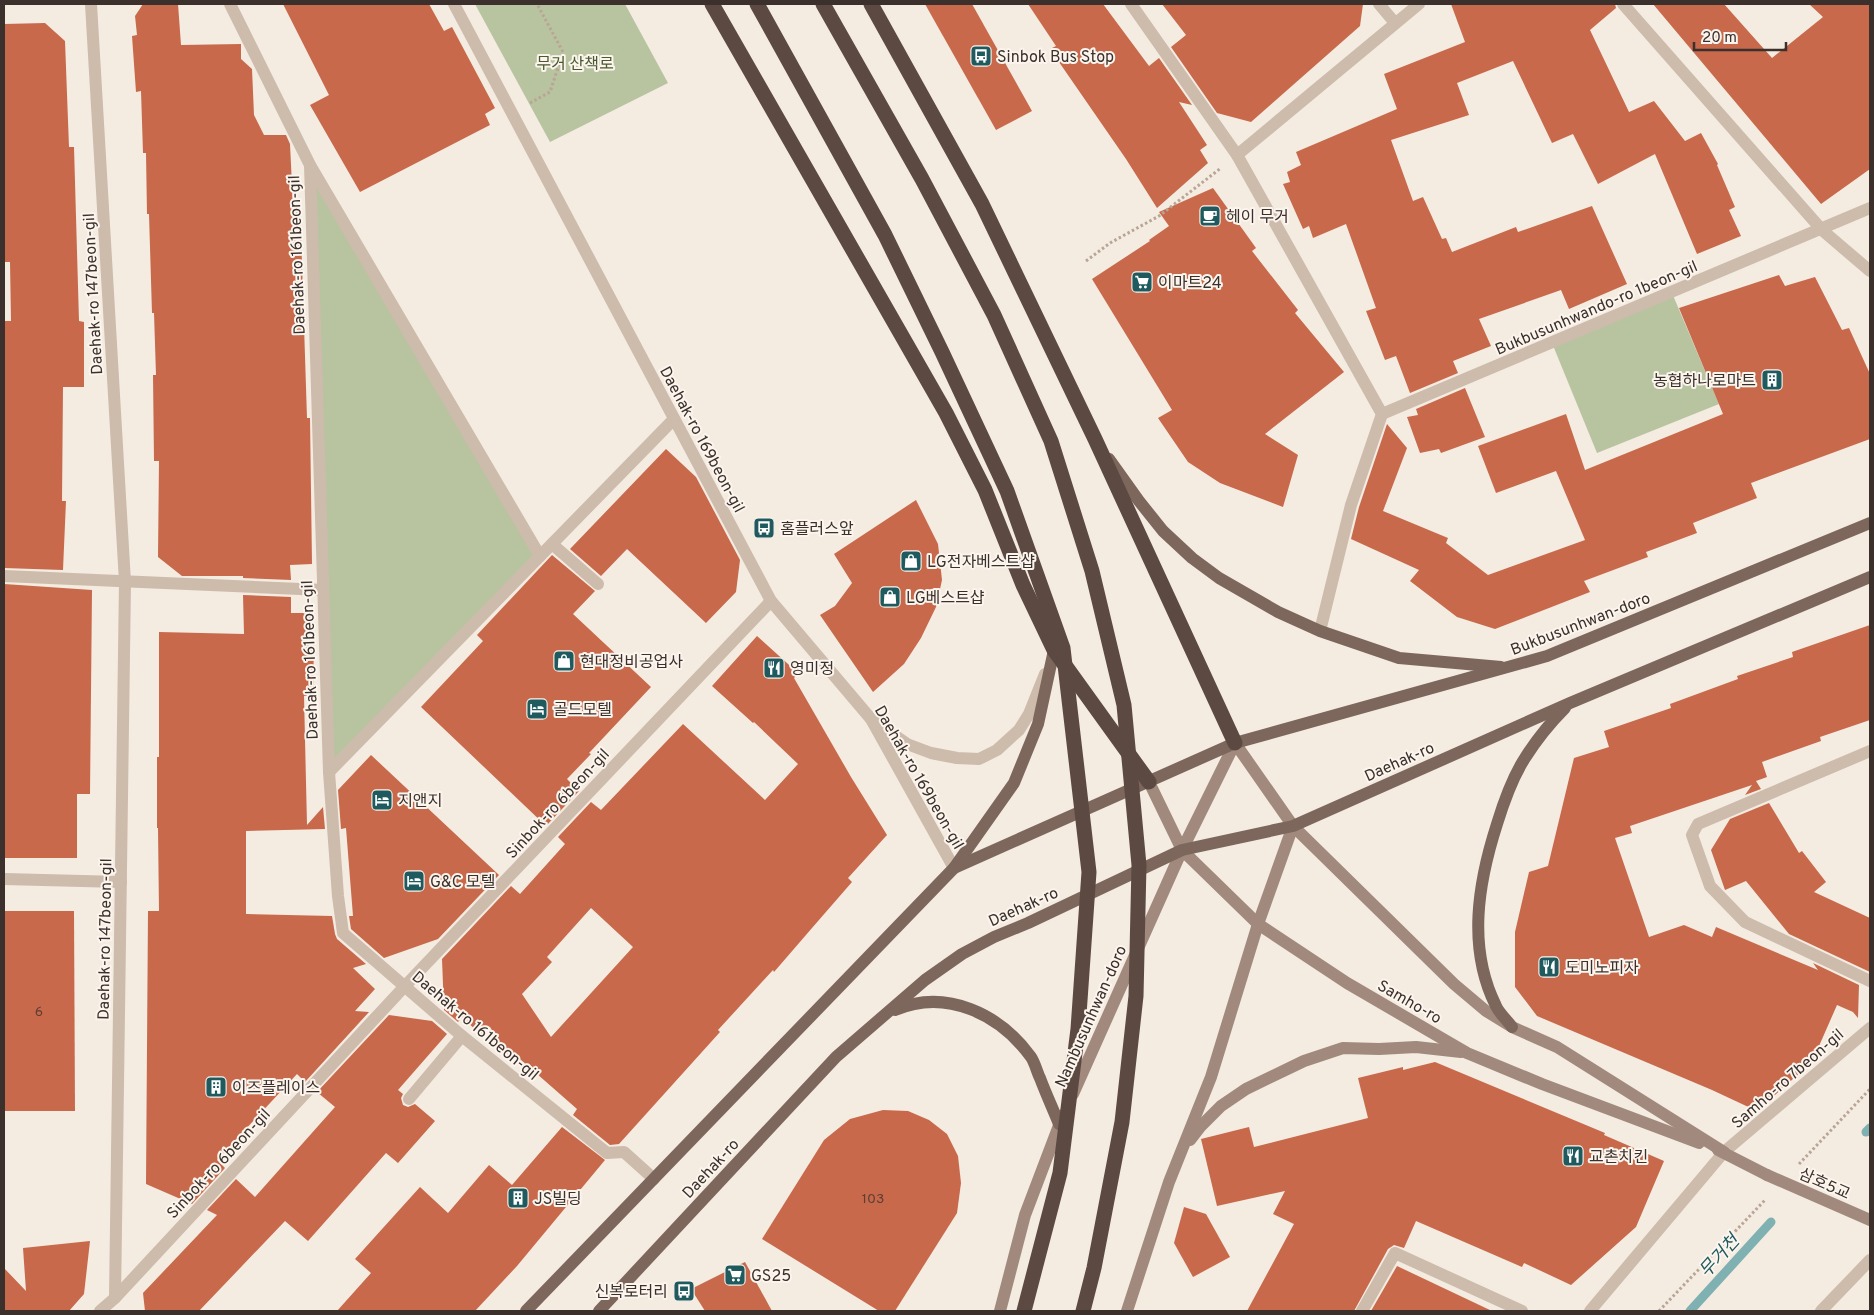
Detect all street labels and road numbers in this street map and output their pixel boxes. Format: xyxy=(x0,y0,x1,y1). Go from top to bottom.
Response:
street label: Daehak-ro 161beon-gil xyxy=(285,175,311,335)
street label: Daehak-ro 147beon-gil xyxy=(80,213,108,375)
street label: Bukbusunhwando-ro 1beon-gil xyxy=(1493,257,1701,361)
street label: Daehak-ro 169beon-gil xyxy=(654,363,748,516)
street label: Daehak-ro 161beon-gil xyxy=(298,580,324,740)
street label: Bukbusunhwan-doro xyxy=(1508,589,1654,661)
street label: Daehak-ro 169beon-gil xyxy=(869,703,968,853)
street label: Daehak-ro xyxy=(1362,739,1438,787)
street label: Sinbok-ro 6beon-gil xyxy=(502,745,615,864)
street label: Daehak-ro 147beon-gil xyxy=(95,858,117,1020)
street label: Daehak-ro xyxy=(986,884,1062,932)
street label: Nambusunhwan-doro xyxy=(1052,943,1132,1091)
street label: Daehak-ro 161beon-gil xyxy=(407,968,542,1085)
street label: Samho-ro xyxy=(1373,976,1445,1029)
street label: Samho-ro 7beon-gil xyxy=(1728,1025,1849,1134)
street label: Sinbok-ro 6beon-gil xyxy=(163,1105,276,1224)
street label: Daehak-ro xyxy=(679,1135,744,1203)
street label: 삼호5교 xyxy=(1795,1165,1853,1205)

